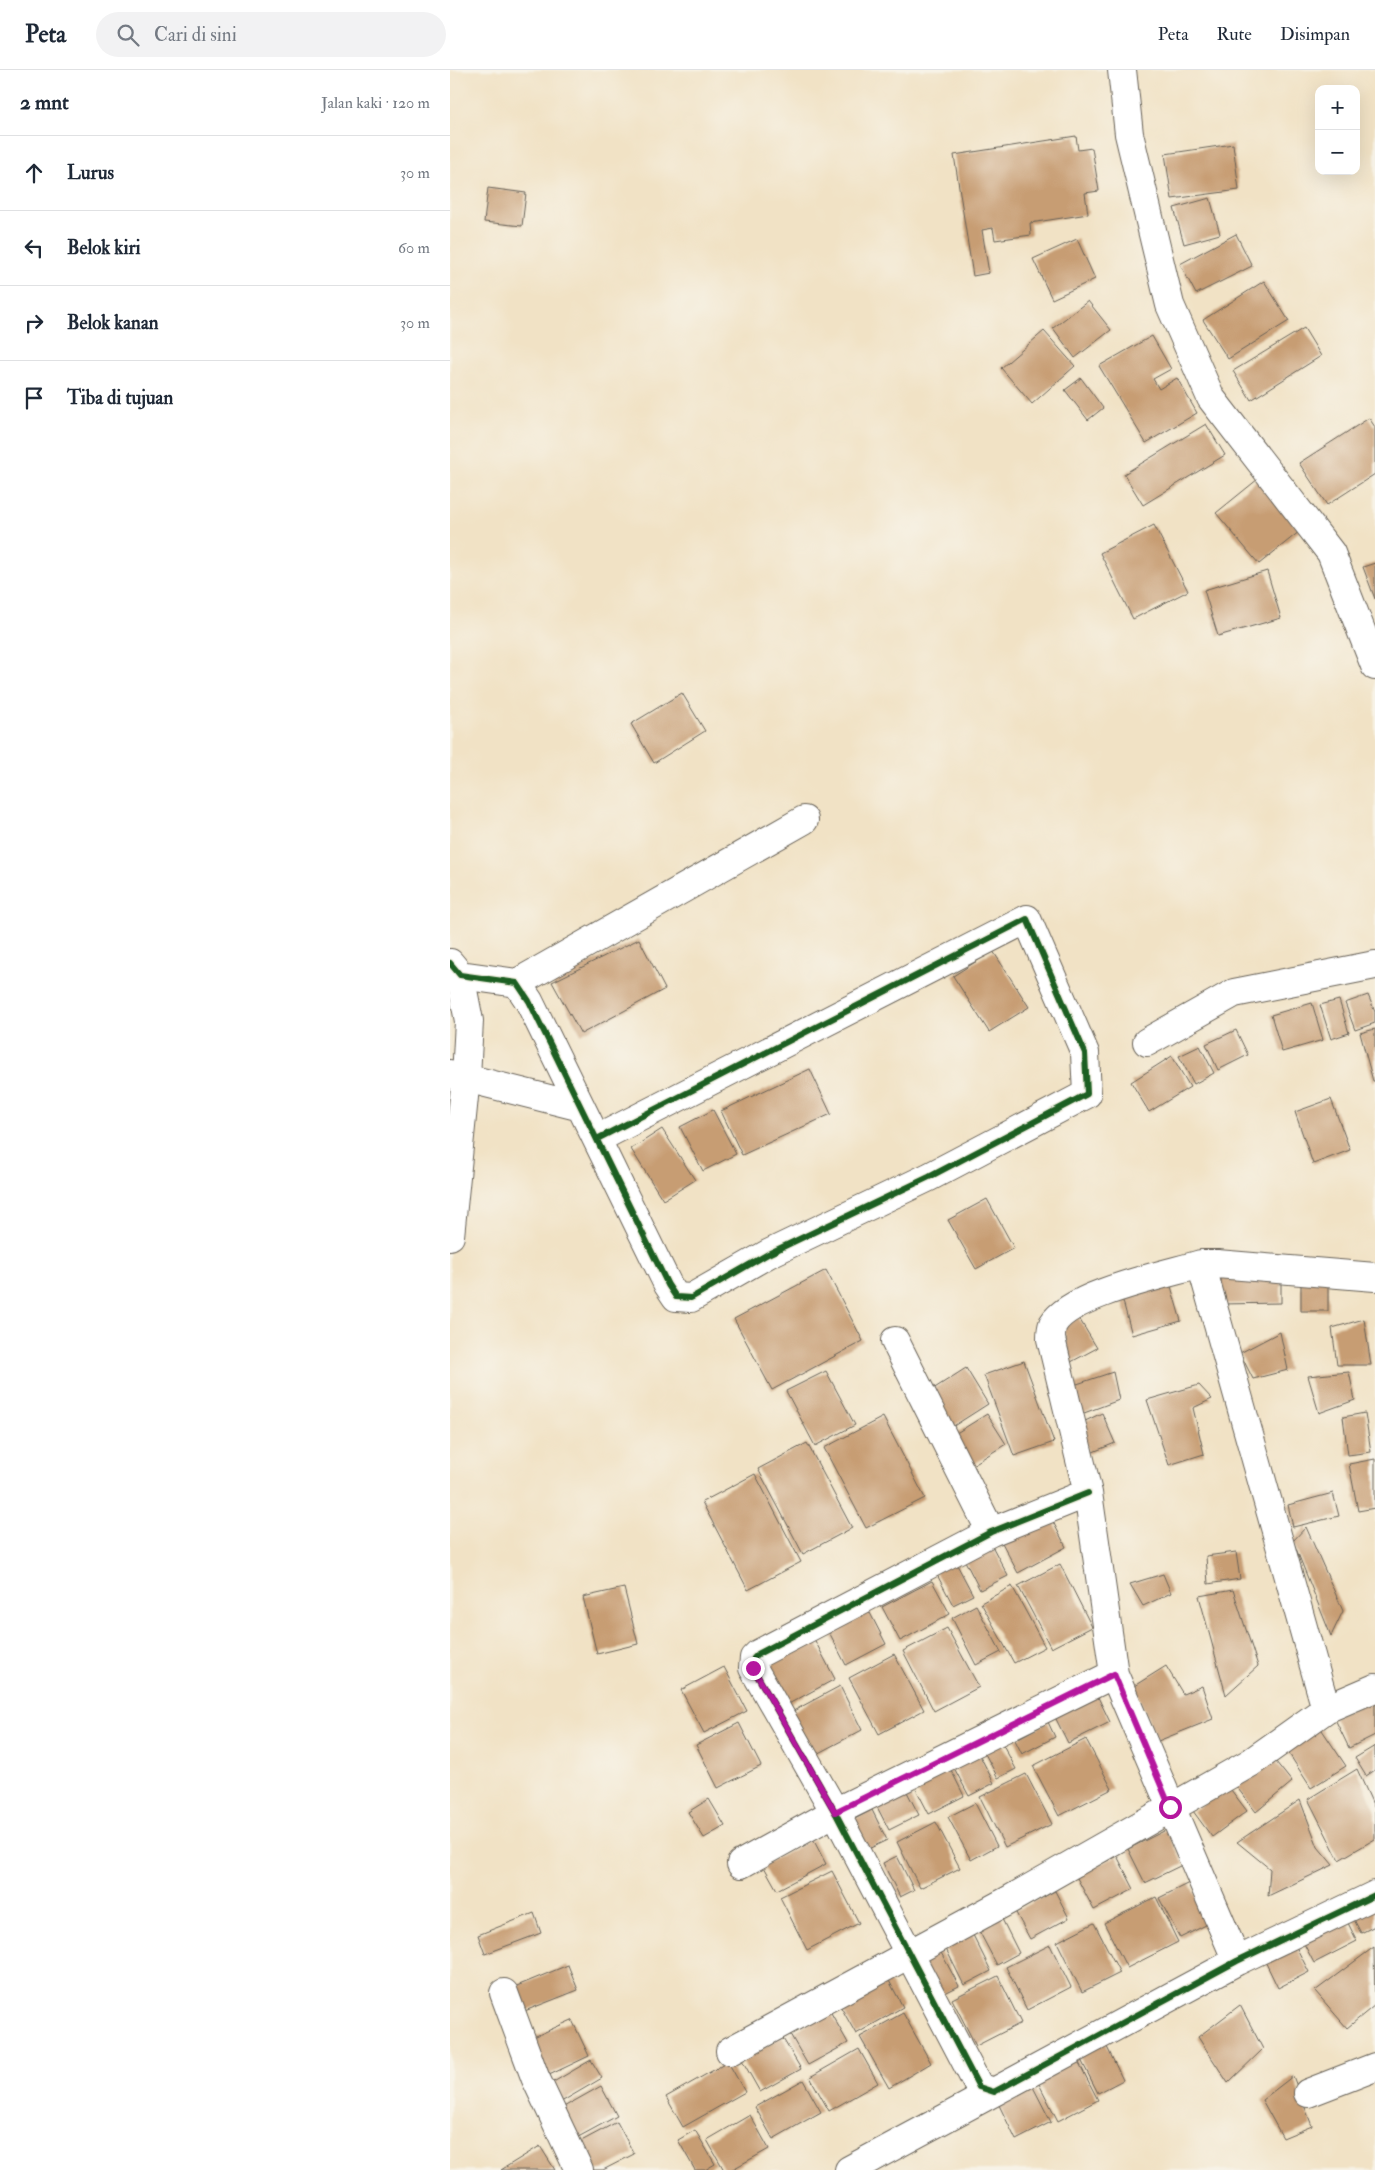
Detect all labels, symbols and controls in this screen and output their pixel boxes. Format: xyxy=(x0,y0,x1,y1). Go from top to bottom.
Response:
search box xyxy=(96,12,446,57)
text: Peta xyxy=(25,19,66,50)
icon: search xyxy=(114,21,142,49)
text: Cari di sini xyxy=(154,23,237,47)
text: Peta xyxy=(1158,23,1189,46)
text: Rute xyxy=(1217,23,1252,46)
text: Disimpan xyxy=(1280,23,1350,46)
map controls xyxy=(1315,85,1360,175)
button: + xyxy=(1315,85,1360,130)
text: 2 mnt xyxy=(20,89,69,116)
text: Jalan kaki · 120 m xyxy=(321,93,430,113)
button: − xyxy=(1315,130,1360,175)
icon: ahead xyxy=(20,159,48,187)
text: Lurus xyxy=(67,161,114,185)
text: 30 m xyxy=(400,163,430,183)
icon: left xyxy=(20,234,48,262)
text: Belok kiri xyxy=(67,236,141,260)
text: 60 m xyxy=(398,238,430,258)
icon: right xyxy=(20,309,48,337)
text: Belok kanan xyxy=(67,311,158,335)
text: 30 m xyxy=(400,313,430,333)
icon: arrive xyxy=(20,384,48,412)
text: Tiba di tujuan xyxy=(67,386,173,410)
route end xyxy=(742,1657,765,1680)
route start xyxy=(1159,1796,1182,1819)

